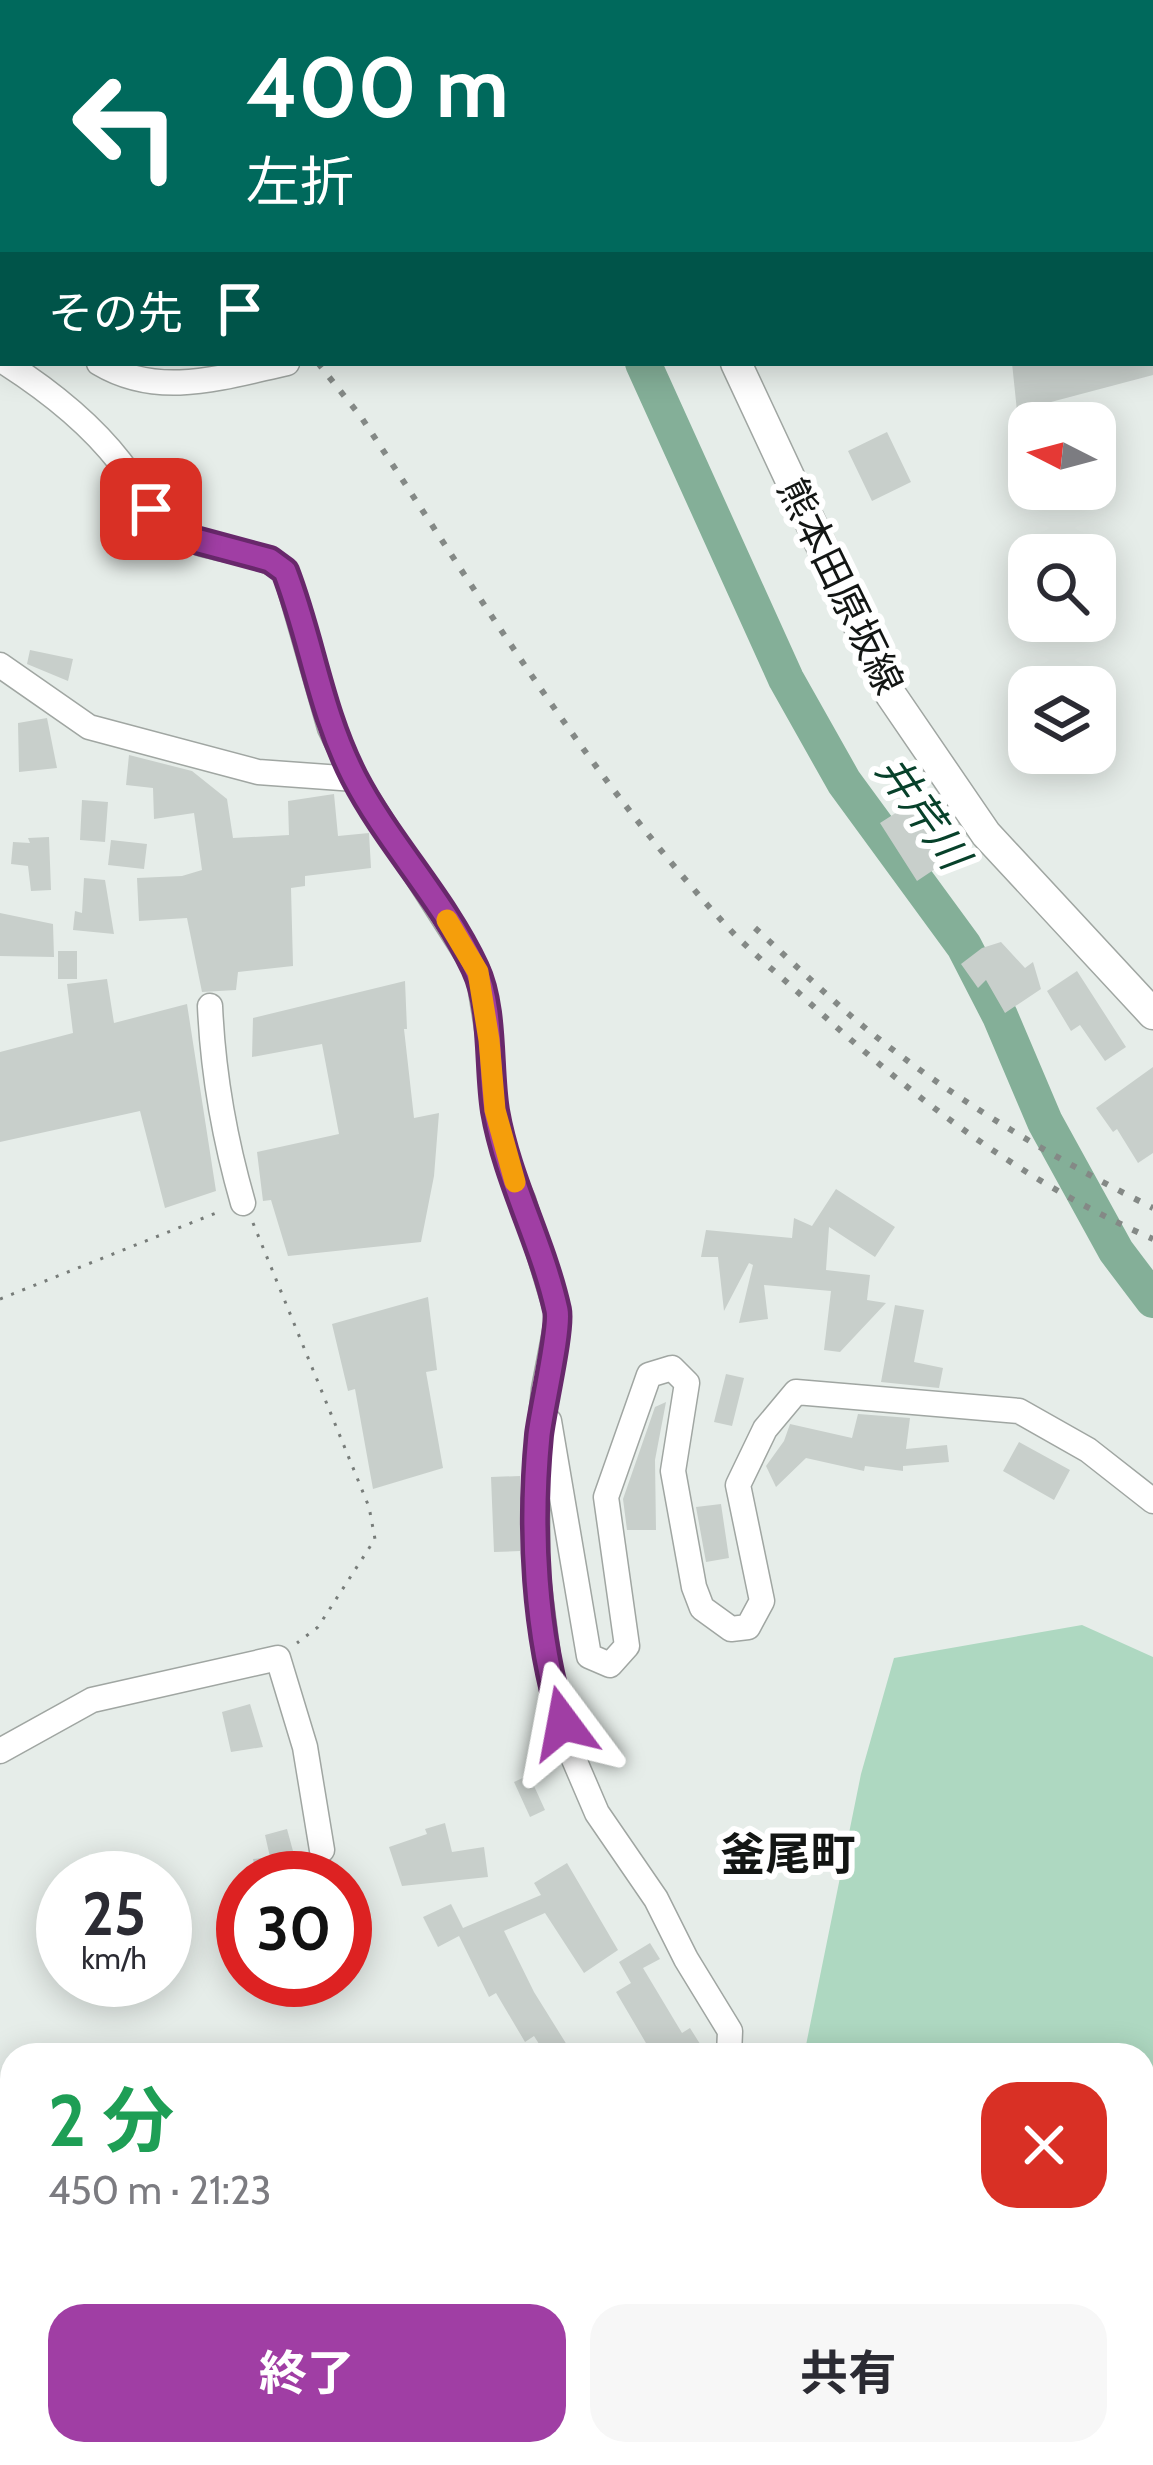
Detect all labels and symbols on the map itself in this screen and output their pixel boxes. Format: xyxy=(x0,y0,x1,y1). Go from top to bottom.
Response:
north arrow xyxy=(1008,402,1116,510)
pin xyxy=(100,458,202,560)
street label: 熊本田原坂線 xyxy=(768,470,914,702)
water label: 井芹川 xyxy=(866,745,983,882)
position arrow xyxy=(500,1660,626,1786)
district label: 釜尾町 xyxy=(720,1827,856,1881)
speed limit sign: 30 xyxy=(216,1851,372,2007)

